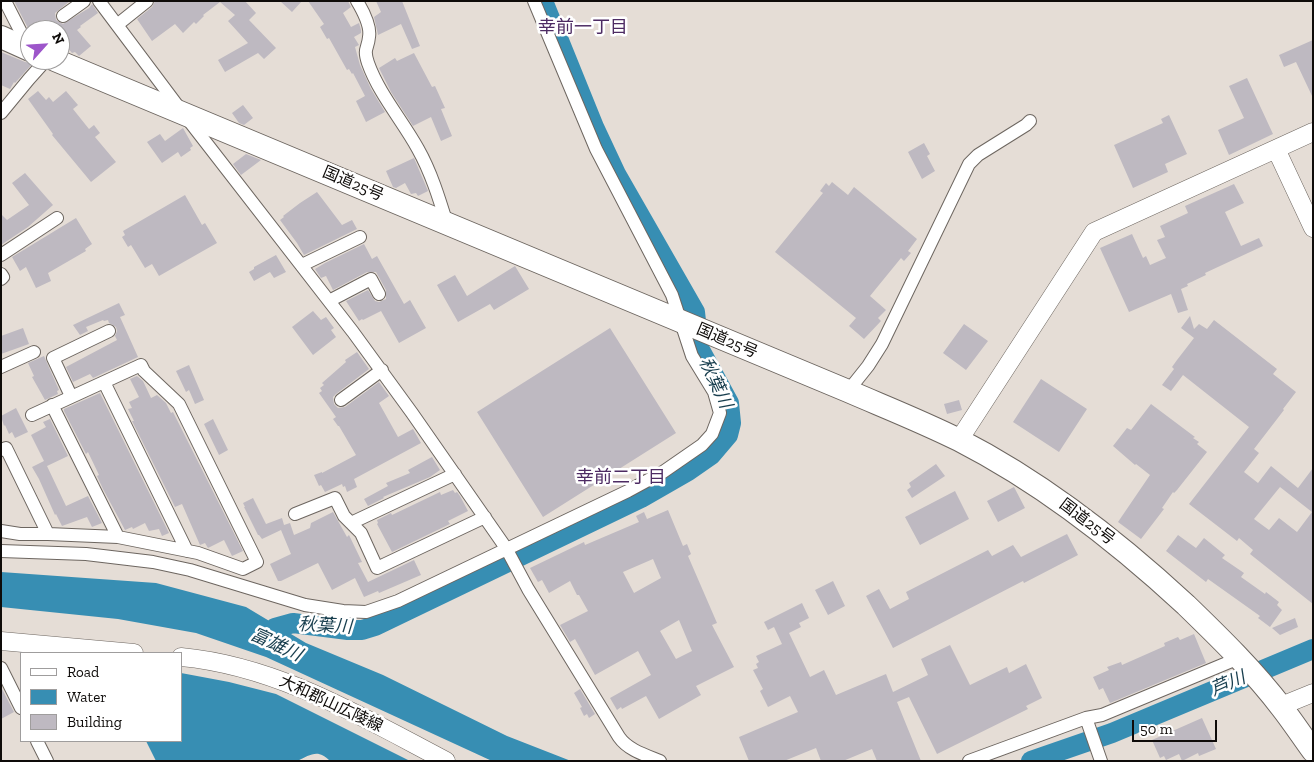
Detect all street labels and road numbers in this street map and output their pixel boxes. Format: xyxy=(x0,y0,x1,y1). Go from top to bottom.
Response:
street label: 国道25号 xyxy=(320,163,386,205)
street label: 国道25号 xyxy=(694,320,760,362)
street label: 国道25号 xyxy=(1055,495,1119,549)
street label: 大和郡山広陵線 xyxy=(276,672,386,736)

